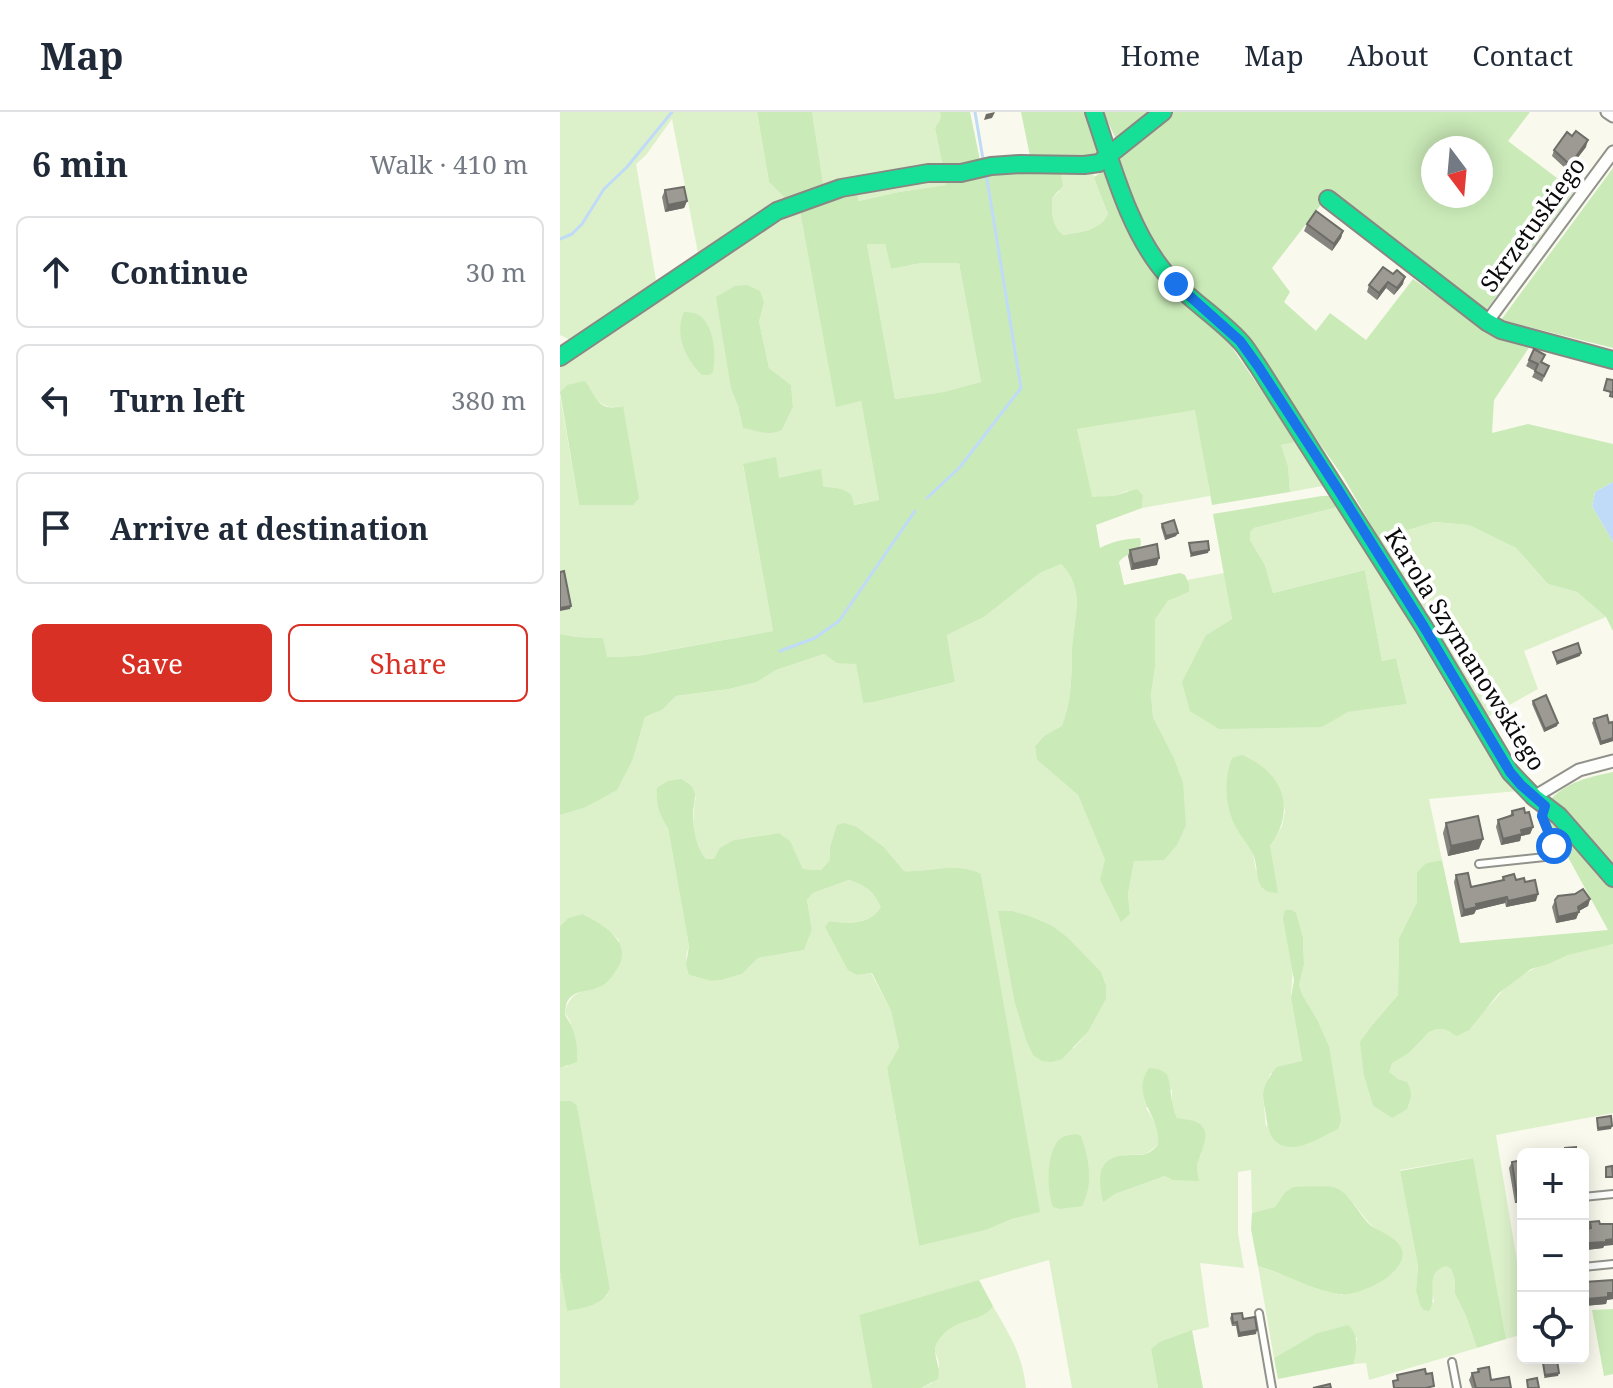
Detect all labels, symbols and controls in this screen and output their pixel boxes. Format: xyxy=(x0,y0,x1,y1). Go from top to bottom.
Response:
text: Map xyxy=(40,29,124,81)
text: Home xyxy=(1121,36,1200,74)
text: Map xyxy=(1244,36,1304,74)
text: About xyxy=(1348,36,1428,74)
text: Contact xyxy=(1472,36,1573,74)
north arrow xyxy=(1421,136,1493,208)
text: 6 min xyxy=(32,141,128,187)
text: Walk · 410 m xyxy=(370,146,528,182)
street label: Skrzetuskiego xyxy=(1472,150,1592,298)
icon: ahead xyxy=(34,250,78,294)
text: Continue xyxy=(110,252,248,293)
text: 30 m xyxy=(466,254,526,290)
route end xyxy=(1158,266,1194,302)
icon: left xyxy=(34,378,78,422)
text: Turn left xyxy=(110,380,245,421)
text: 380 m xyxy=(451,382,526,418)
icon: arrive xyxy=(34,506,78,550)
text: Arrive at destination xyxy=(110,508,429,549)
street label: Karola Szymanowskiego xyxy=(1378,522,1554,776)
button: Save xyxy=(32,624,272,702)
button: Share xyxy=(288,624,528,702)
route start xyxy=(1536,828,1572,864)
map controls xyxy=(1517,1148,1589,1364)
button: + xyxy=(1517,1148,1589,1220)
button: − xyxy=(1517,1220,1589,1292)
button: locate xyxy=(1517,1292,1589,1364)

